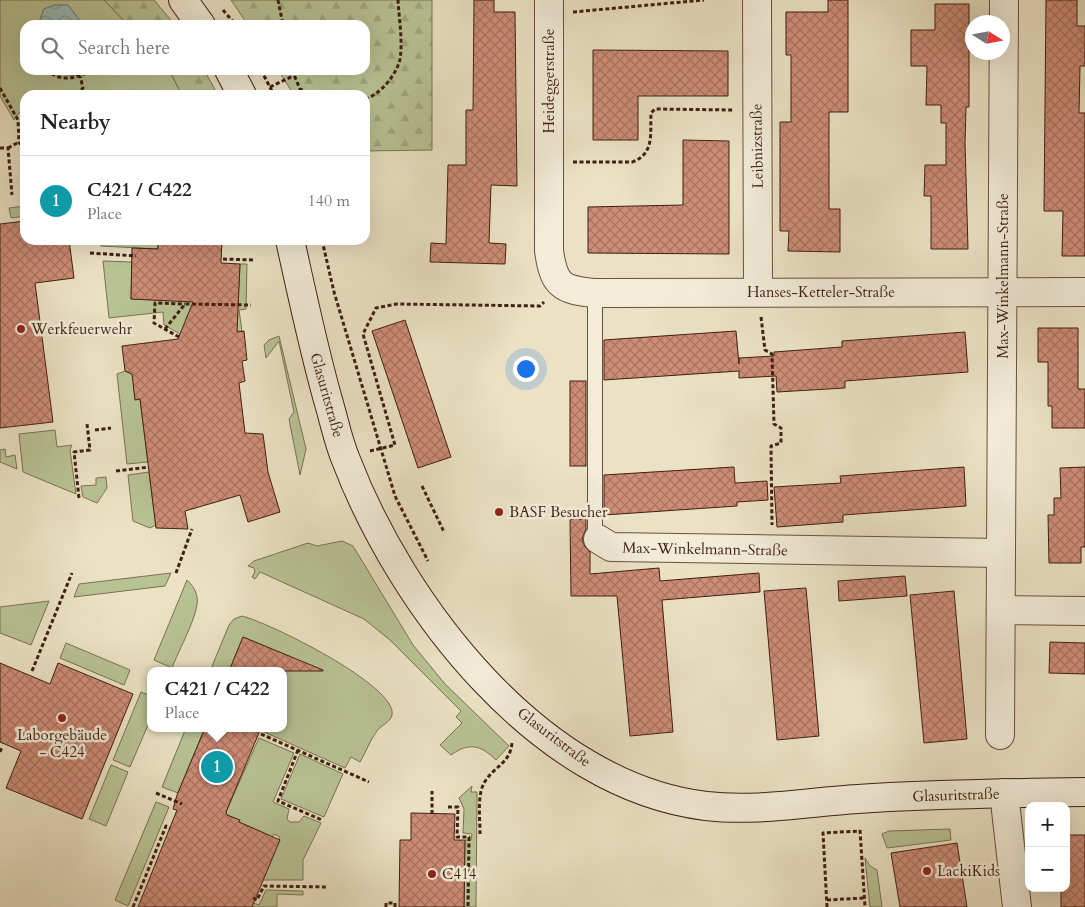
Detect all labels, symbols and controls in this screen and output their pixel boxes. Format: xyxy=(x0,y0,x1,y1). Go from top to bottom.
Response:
north arrow xyxy=(965,15,1010,60)
search box xyxy=(20,20,370,75)
street label: Heideggerstraße xyxy=(539,28,559,133)
icon: search xyxy=(38,34,66,62)
text: Search here xyxy=(78,35,170,61)
street label: Leibnizstraße xyxy=(746,103,768,189)
text: Nearby xyxy=(40,108,111,137)
text: C421 / C422 xyxy=(87,177,192,203)
text: 1 xyxy=(52,190,60,212)
text: 140 m xyxy=(308,190,350,212)
street label: Max-Winkelmann-Straße xyxy=(993,193,1013,359)
text: Place xyxy=(87,203,122,225)
street label: Hanses-Ketteler-Straße xyxy=(747,282,895,302)
place label: Werkfeuerwehr xyxy=(30,319,133,339)
marker: Werkfeuerwehr xyxy=(15,323,27,335)
street label: Glasuritstraße xyxy=(305,350,349,440)
your location xyxy=(513,356,539,382)
place label: BASF Besucher xyxy=(509,502,608,522)
marker: BASF Besucher xyxy=(493,506,505,518)
street label: Max-Winkelmann-Straße xyxy=(622,538,788,560)
popup xyxy=(147,667,287,732)
text: C421 / C422 xyxy=(165,676,269,702)
text: Place xyxy=(165,702,200,724)
street label: Glasuritstraße xyxy=(513,703,595,771)
marker: Laborgebäude - C424 xyxy=(56,712,68,724)
place label: Laborgebäude - C424 xyxy=(17,725,107,762)
pin: 1 xyxy=(201,748,233,786)
street label: Glasuritstraße xyxy=(912,783,1000,807)
map controls xyxy=(1025,802,1070,892)
button: + xyxy=(1025,802,1070,847)
button: − xyxy=(1025,847,1070,892)
place label: LackiKids xyxy=(937,861,1000,881)
place label: C414 xyxy=(442,864,477,884)
marker: LackiKids xyxy=(921,865,933,877)
marker: C414 xyxy=(426,868,438,880)

